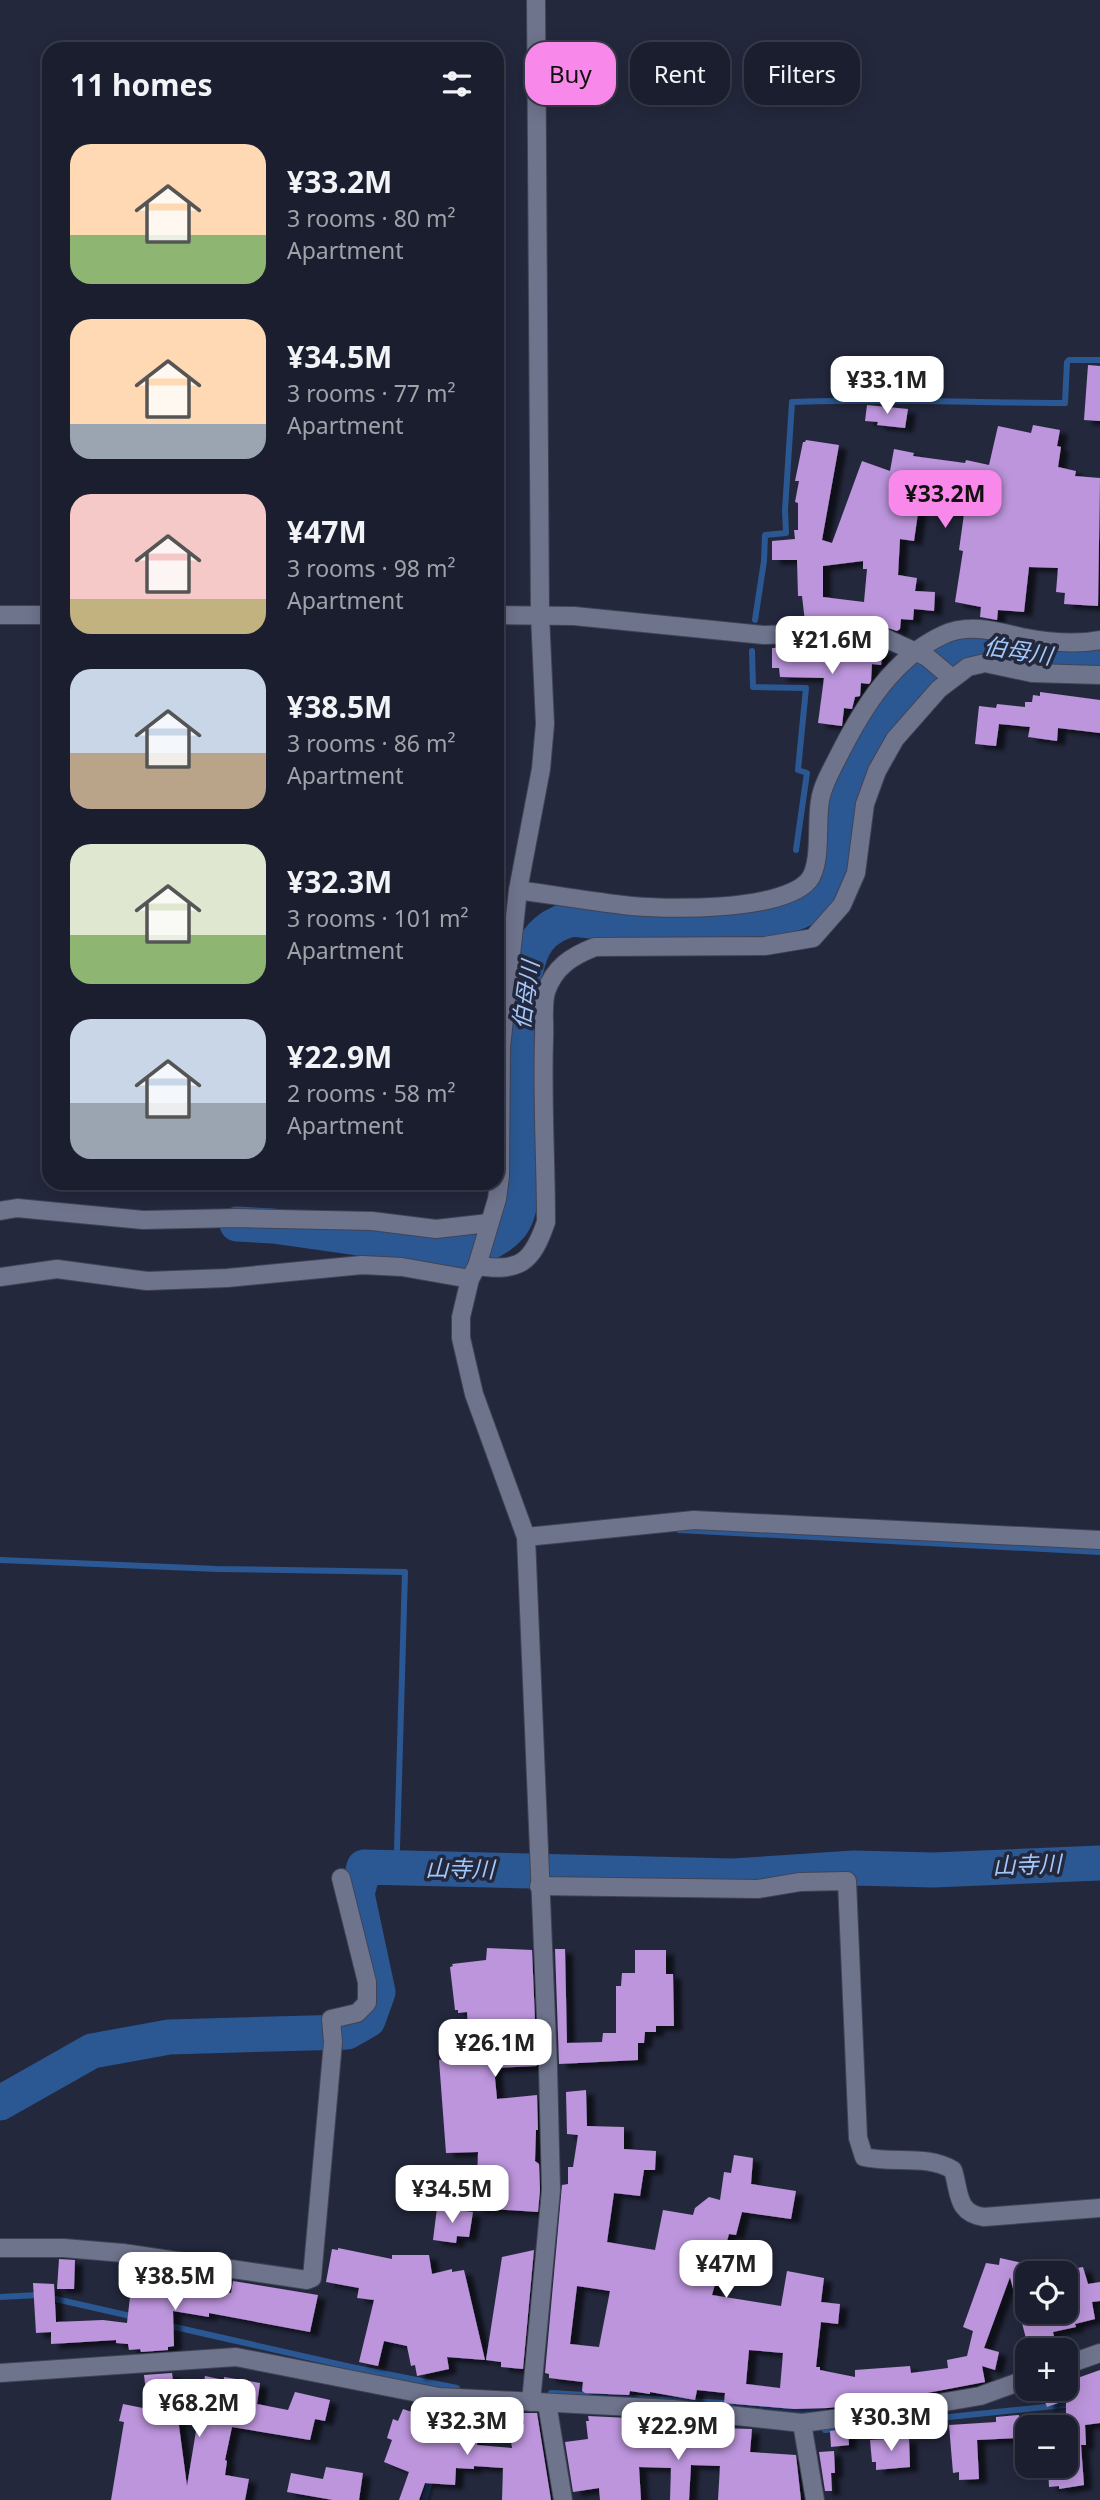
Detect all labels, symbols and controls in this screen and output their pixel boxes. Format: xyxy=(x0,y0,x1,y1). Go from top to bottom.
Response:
chip: Buy xyxy=(525,42,616,105)
chip: Rent xyxy=(630,42,730,105)
chip: Filters xyxy=(744,42,860,105)
text: 11 homes xyxy=(70,64,213,105)
icon: filters xyxy=(438,65,476,103)
text: ¥33.2M xyxy=(287,161,392,202)
icon: home xyxy=(126,172,210,256)
text: 3 rooms · 80 m² xyxy=(287,202,456,234)
text: Apartment xyxy=(287,234,404,266)
text: ¥34.5M xyxy=(287,336,392,377)
icon: home xyxy=(126,347,210,431)
pin: ¥33.1M xyxy=(830,356,944,416)
text: ¥33.1M xyxy=(847,363,927,395)
text: 3 rooms · 77 m² xyxy=(287,377,456,409)
text: Apartment xyxy=(287,409,404,441)
pin: ¥33.2M xyxy=(888,470,1002,530)
text: ¥33.2M xyxy=(905,477,985,509)
text: ¥47M xyxy=(287,511,367,552)
icon: home xyxy=(126,522,210,606)
text: 3 rooms · 98 m² xyxy=(287,552,456,584)
text: Apartment xyxy=(287,584,404,616)
pin: ¥21.6M xyxy=(775,616,889,676)
text: ¥21.6M xyxy=(792,623,872,655)
water label: 伯母川 xyxy=(982,629,1058,672)
text: ¥38.5M xyxy=(287,686,392,727)
icon: home xyxy=(126,697,210,781)
text: 3 rooms · 86 m² xyxy=(287,727,456,759)
text: Apartment xyxy=(287,759,404,791)
text: ¥32.3M xyxy=(287,861,392,902)
icon: home xyxy=(126,872,210,956)
text: 3 rooms · 101 m² xyxy=(287,902,469,934)
text: Apartment xyxy=(287,934,404,966)
water label: 伯母川 xyxy=(504,955,546,1031)
text: ¥22.9M xyxy=(287,1036,392,1077)
icon: home xyxy=(126,1047,210,1131)
text: 2 rooms · 58 m² xyxy=(287,1077,456,1109)
text: Apartment xyxy=(287,1109,404,1141)
water label: 山寺川 xyxy=(992,1847,1065,1881)
water label: 山寺川 xyxy=(425,1851,498,1885)
pin: ¥26.1M xyxy=(438,2020,552,2079)
text: ¥26.1M xyxy=(455,2026,535,2058)
pin: ¥34.5M xyxy=(395,2166,509,2225)
text: ¥34.5M xyxy=(412,2172,492,2204)
pin: ¥47M xyxy=(685,2240,767,2300)
text: ¥47M xyxy=(695,2247,757,2279)
pin: ¥38.5M xyxy=(118,2252,232,2312)
text: ¥38.5M xyxy=(135,2259,215,2291)
map controls xyxy=(1015,2261,1078,2478)
button: locate xyxy=(1015,2261,1078,2324)
button: + xyxy=(1015,2338,1078,2401)
pin: ¥68.2M xyxy=(142,2380,256,2439)
text: ¥68.2M xyxy=(159,2386,239,2418)
pin: ¥30.3M xyxy=(834,2394,948,2453)
pin: ¥32.3M xyxy=(410,2398,524,2457)
text: ¥30.3M xyxy=(851,2400,931,2432)
pin: ¥22.9M xyxy=(621,2402,735,2462)
text: ¥32.3M xyxy=(427,2404,507,2436)
text: ¥22.9M xyxy=(638,2409,718,2441)
button: − xyxy=(1015,2415,1078,2478)

